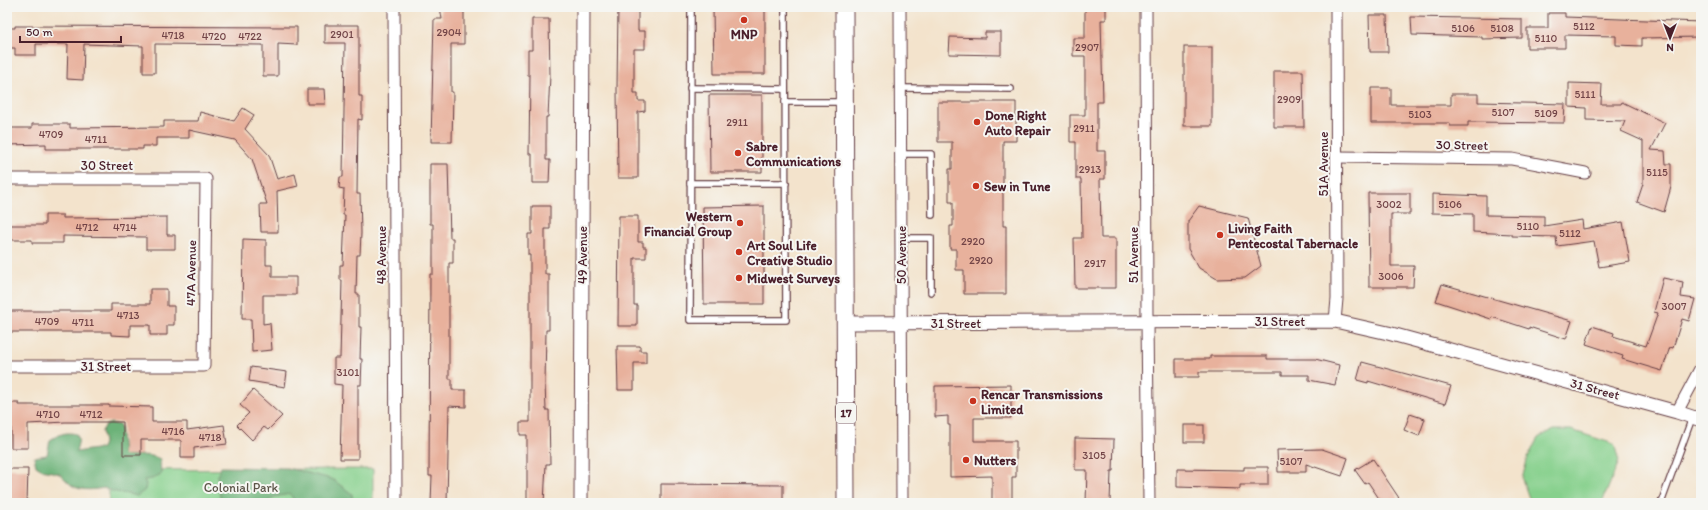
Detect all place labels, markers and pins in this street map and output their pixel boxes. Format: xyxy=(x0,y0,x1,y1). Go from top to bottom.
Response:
marker: MNP xyxy=(739,15,749,25)
place label: MNP xyxy=(731,27,758,42)
place label: Done Right Auto Repair xyxy=(984,108,1051,139)
marker: Done Right Auto Repair xyxy=(972,117,982,127)
place label: Sabre Communications xyxy=(746,139,841,169)
marker: Sabre Communications xyxy=(733,148,743,158)
place label: Sew in Tune xyxy=(984,179,1051,194)
marker: Sew in Tune xyxy=(971,181,981,191)
place label: Western Financial Group xyxy=(644,209,733,240)
marker: Western Financial Group xyxy=(735,218,745,228)
place label: Living Faith Pentecostal Tabernacle xyxy=(1228,221,1358,251)
marker: Living Faith Pentecostal Tabernacle xyxy=(1215,230,1225,240)
place label: Art Soul Life Creative Studio xyxy=(746,238,833,268)
marker: Art Soul Life Creative Studio xyxy=(734,247,744,257)
place label: Midwest Surveys xyxy=(747,271,840,287)
marker: Midwest Surveys xyxy=(734,273,744,283)
place label: Rencar Transmissions Limited xyxy=(981,387,1103,417)
marker: Rencar Transmissions Limited xyxy=(968,396,978,406)
place label: Nutters xyxy=(974,453,1017,468)
marker: Nutters xyxy=(961,455,971,465)

